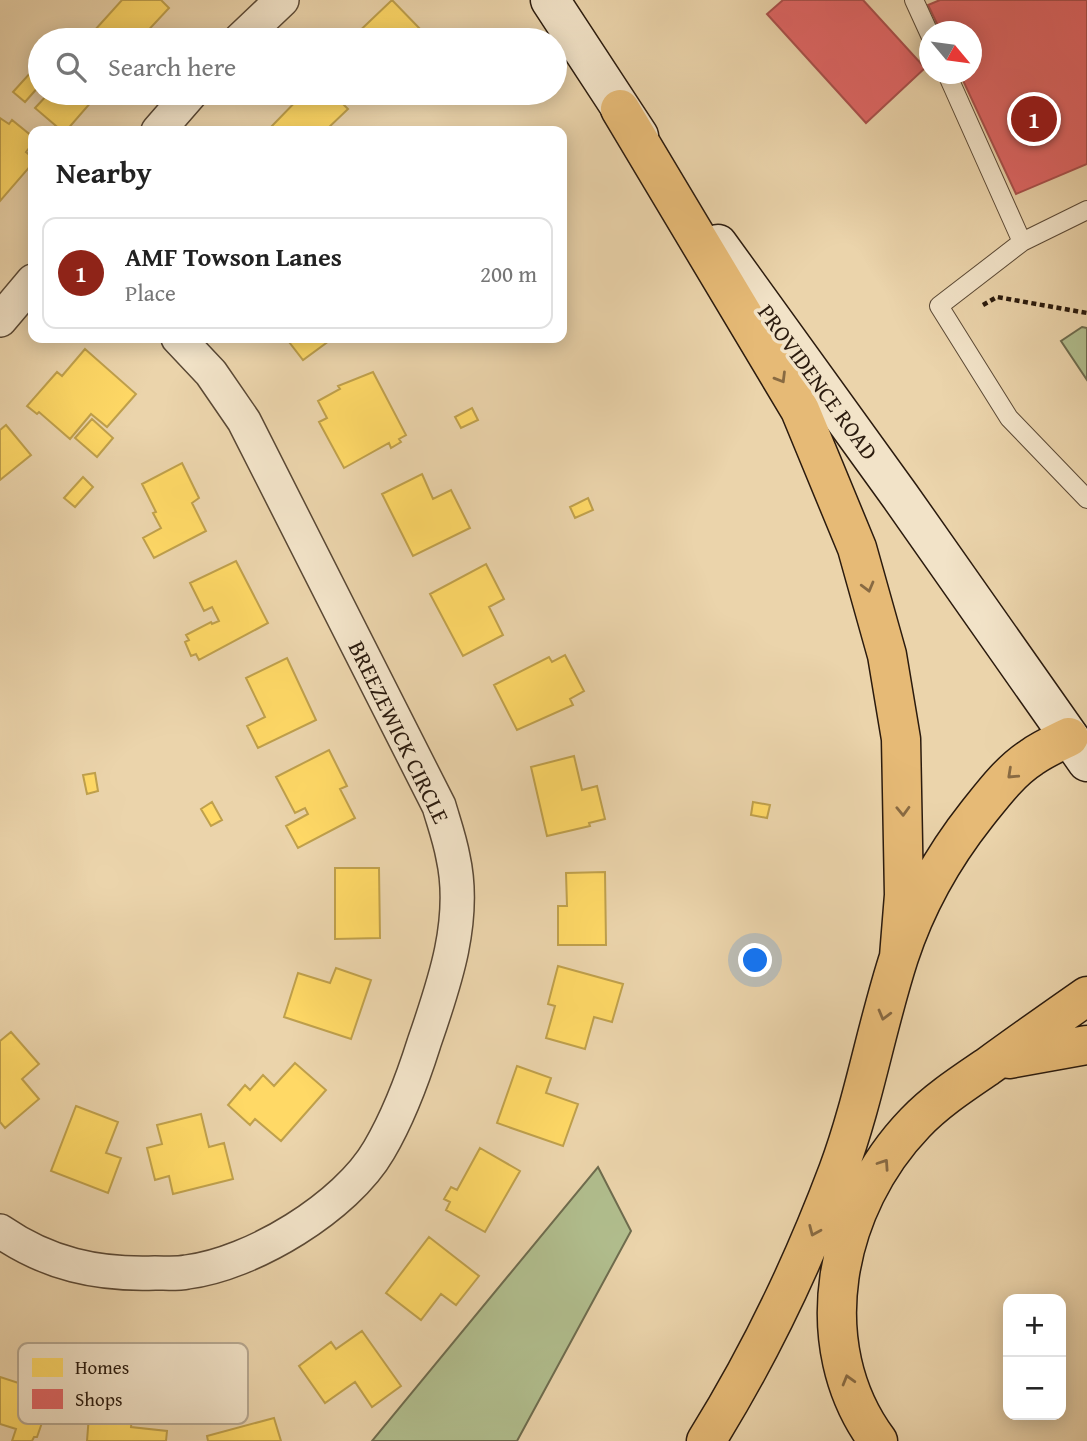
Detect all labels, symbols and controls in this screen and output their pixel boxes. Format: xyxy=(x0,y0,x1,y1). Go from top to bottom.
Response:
north arrow xyxy=(919,21,982,84)
search box xyxy=(28,28,567,105)
text: Search here xyxy=(108,47,236,86)
icon: search xyxy=(52,48,90,86)
pin: 1 xyxy=(1011,93,1057,145)
text: Nearby xyxy=(56,150,152,194)
text: AMF Towson Lanes xyxy=(125,237,342,276)
text: 1 xyxy=(75,257,87,290)
text: 200 m xyxy=(480,257,537,290)
text: Place xyxy=(125,276,176,309)
street label: PROVIDENCE ROAD xyxy=(751,297,886,466)
one-way arrow xyxy=(773,370,786,383)
one-way arrow xyxy=(860,581,874,593)
street label: BREEZEWICK CIRCLE xyxy=(341,635,458,829)
one-way arrow xyxy=(1008,766,1021,779)
one-way arrow xyxy=(896,806,911,817)
your location xyxy=(738,943,772,977)
one-way arrow xyxy=(878,1008,892,1020)
one-way arrow xyxy=(875,1159,888,1172)
one-way arrow xyxy=(808,1223,822,1236)
map controls xyxy=(1003,1294,1066,1420)
button: + xyxy=(1003,1294,1066,1357)
legend xyxy=(18,1343,248,1424)
text: Homes xyxy=(75,1353,129,1381)
button: − xyxy=(1003,1357,1066,1420)
one-way arrow xyxy=(841,1375,856,1387)
text: Shops xyxy=(75,1385,122,1413)

